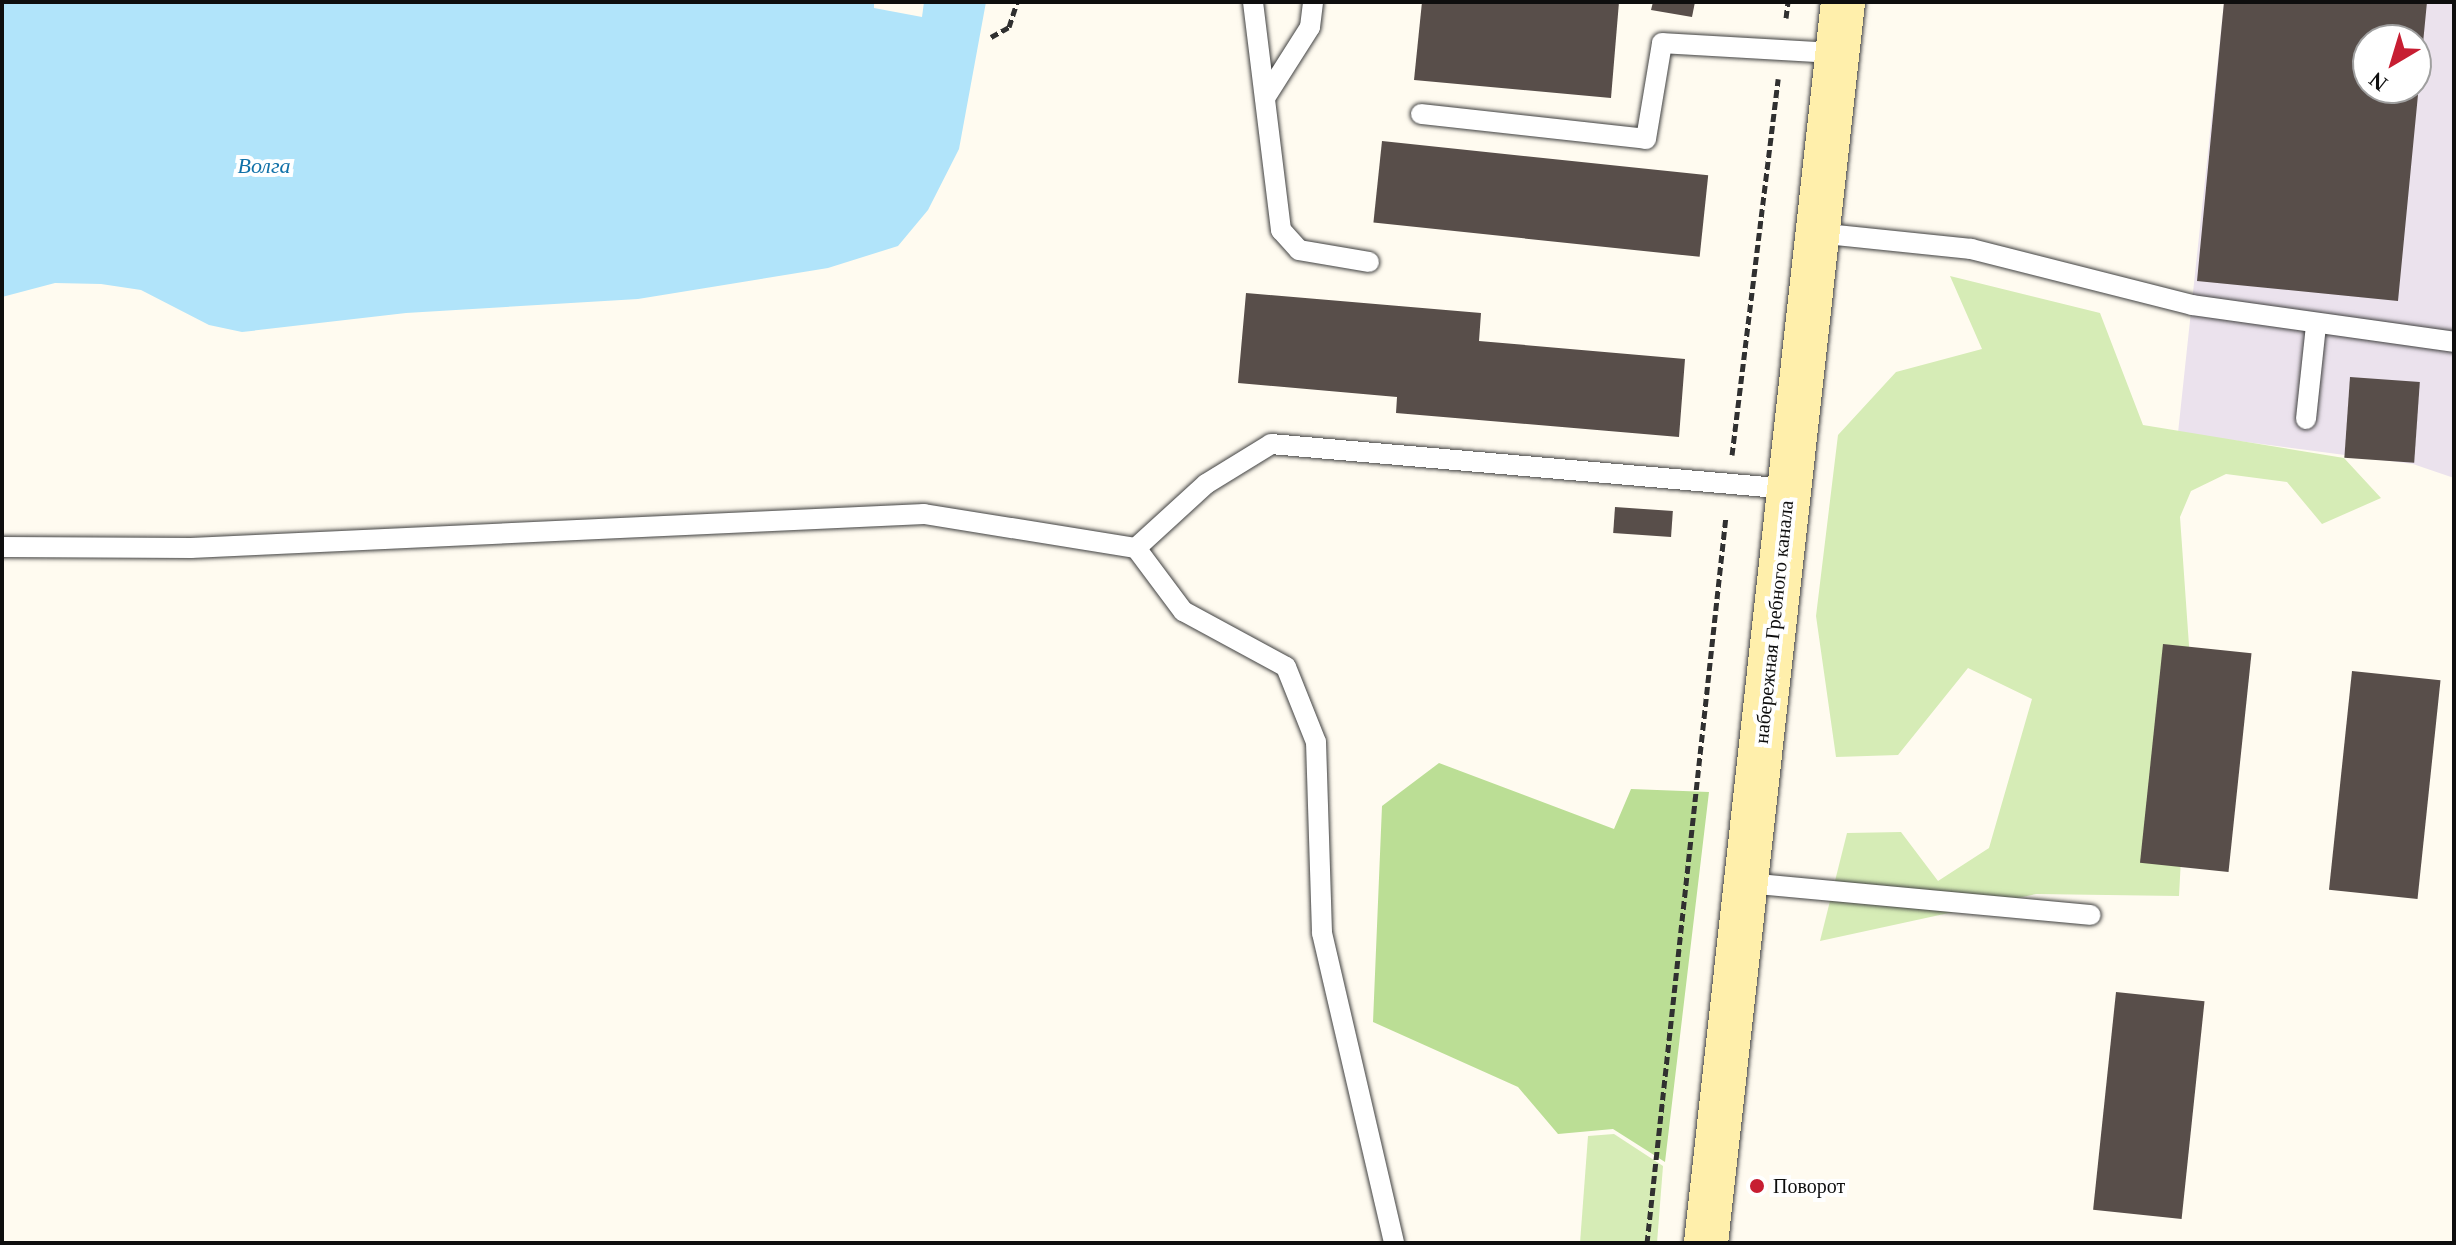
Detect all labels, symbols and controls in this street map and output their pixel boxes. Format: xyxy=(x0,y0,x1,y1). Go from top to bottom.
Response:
north arrow xyxy=(2352,24,2432,104)
text: N xyxy=(2364,67,2392,96)
water label: Волга xyxy=(237,153,291,179)
street label: набережная Гребного канала xyxy=(1749,499,1799,745)
place label: Поворот xyxy=(1773,1174,1845,1198)
marker: Поворот xyxy=(1748,1177,1766,1195)

